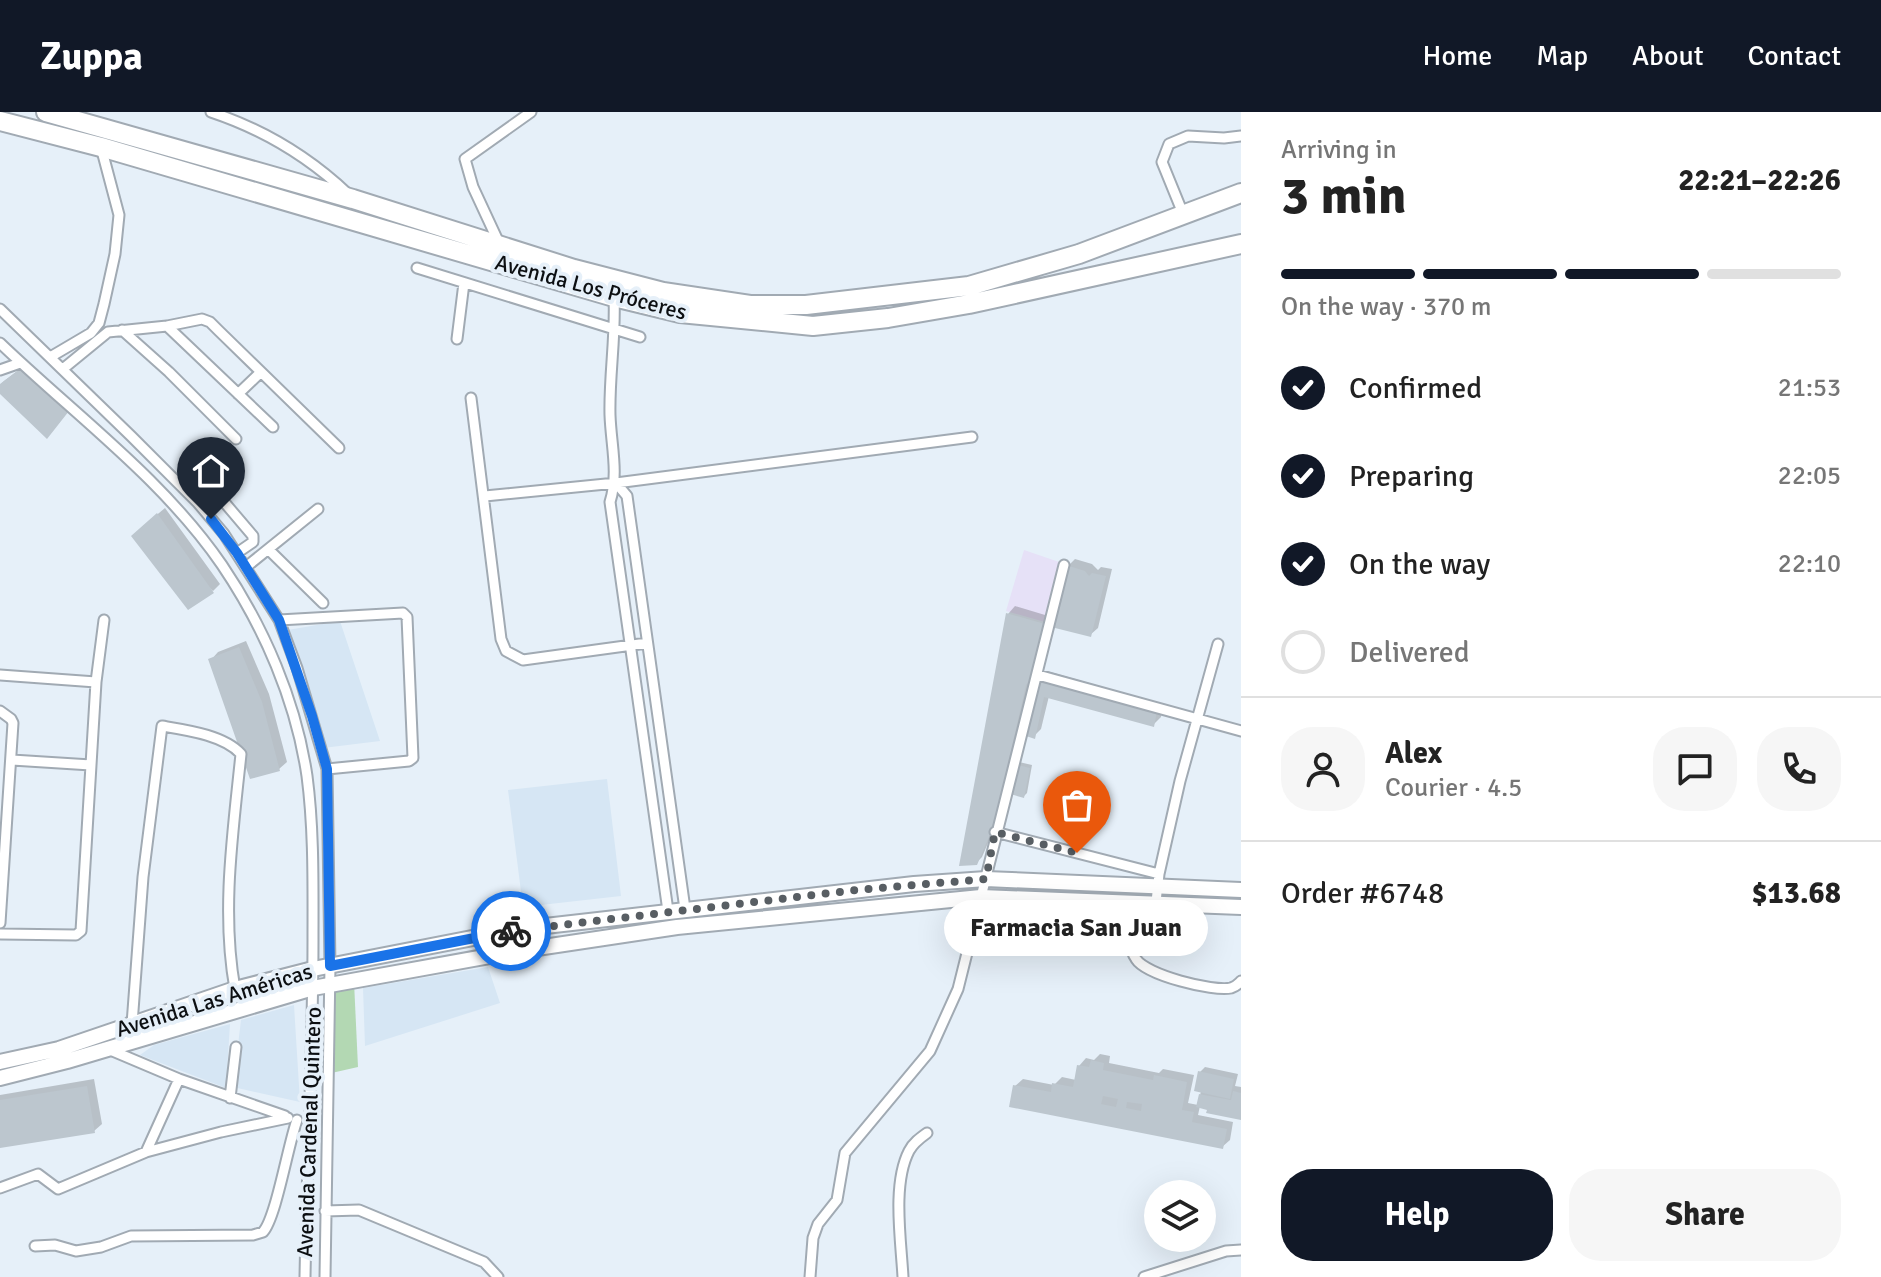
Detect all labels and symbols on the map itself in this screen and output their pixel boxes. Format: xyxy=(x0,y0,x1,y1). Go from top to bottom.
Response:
street label: Avenida Los Próceres xyxy=(492,248,690,326)
pin xyxy=(177,437,245,519)
pin xyxy=(1043,771,1111,853)
courier xyxy=(471,891,551,971)
callout: Farmacia San Juan xyxy=(945,901,1209,957)
street label: Avenida Las Américas xyxy=(113,957,315,1043)
street label: Avenida Cardenal Quintero xyxy=(291,1006,327,1258)

